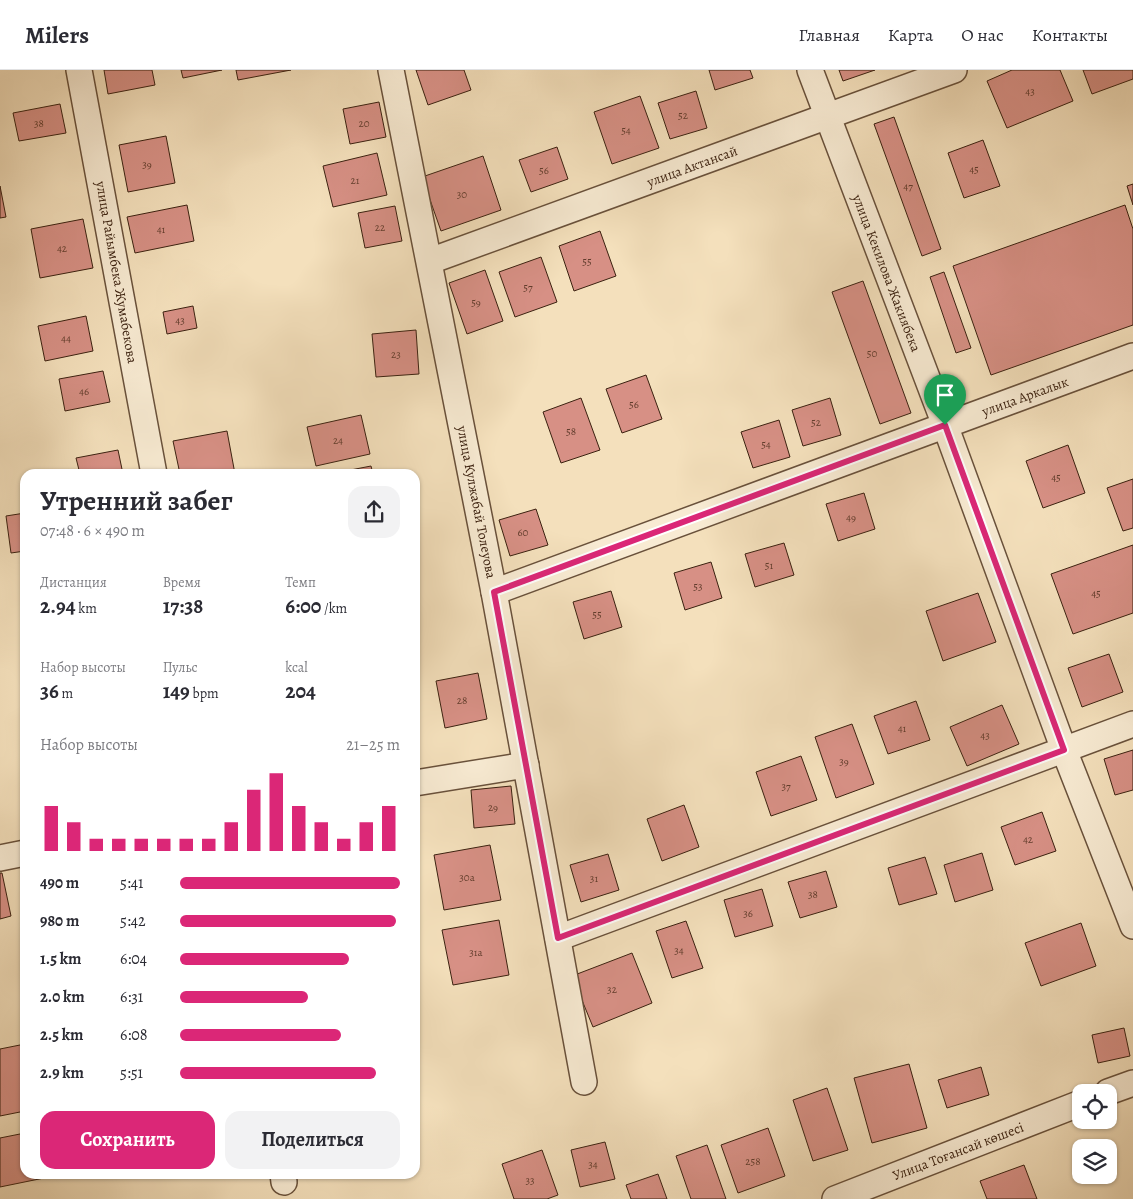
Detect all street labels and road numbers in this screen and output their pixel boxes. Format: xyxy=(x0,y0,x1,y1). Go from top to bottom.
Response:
street label: улица Актансай xyxy=(643,141,740,192)
street label: улица Райымбека Жумабекова xyxy=(91,178,142,365)
street label: улица Кекилова Жакиябека xyxy=(847,191,926,355)
street label: улица Аркалык xyxy=(978,372,1071,421)
street label: улица Кулжабай Толеуова xyxy=(452,423,501,581)
street label: Улица Тоғансай көшесі xyxy=(890,1118,1027,1185)

